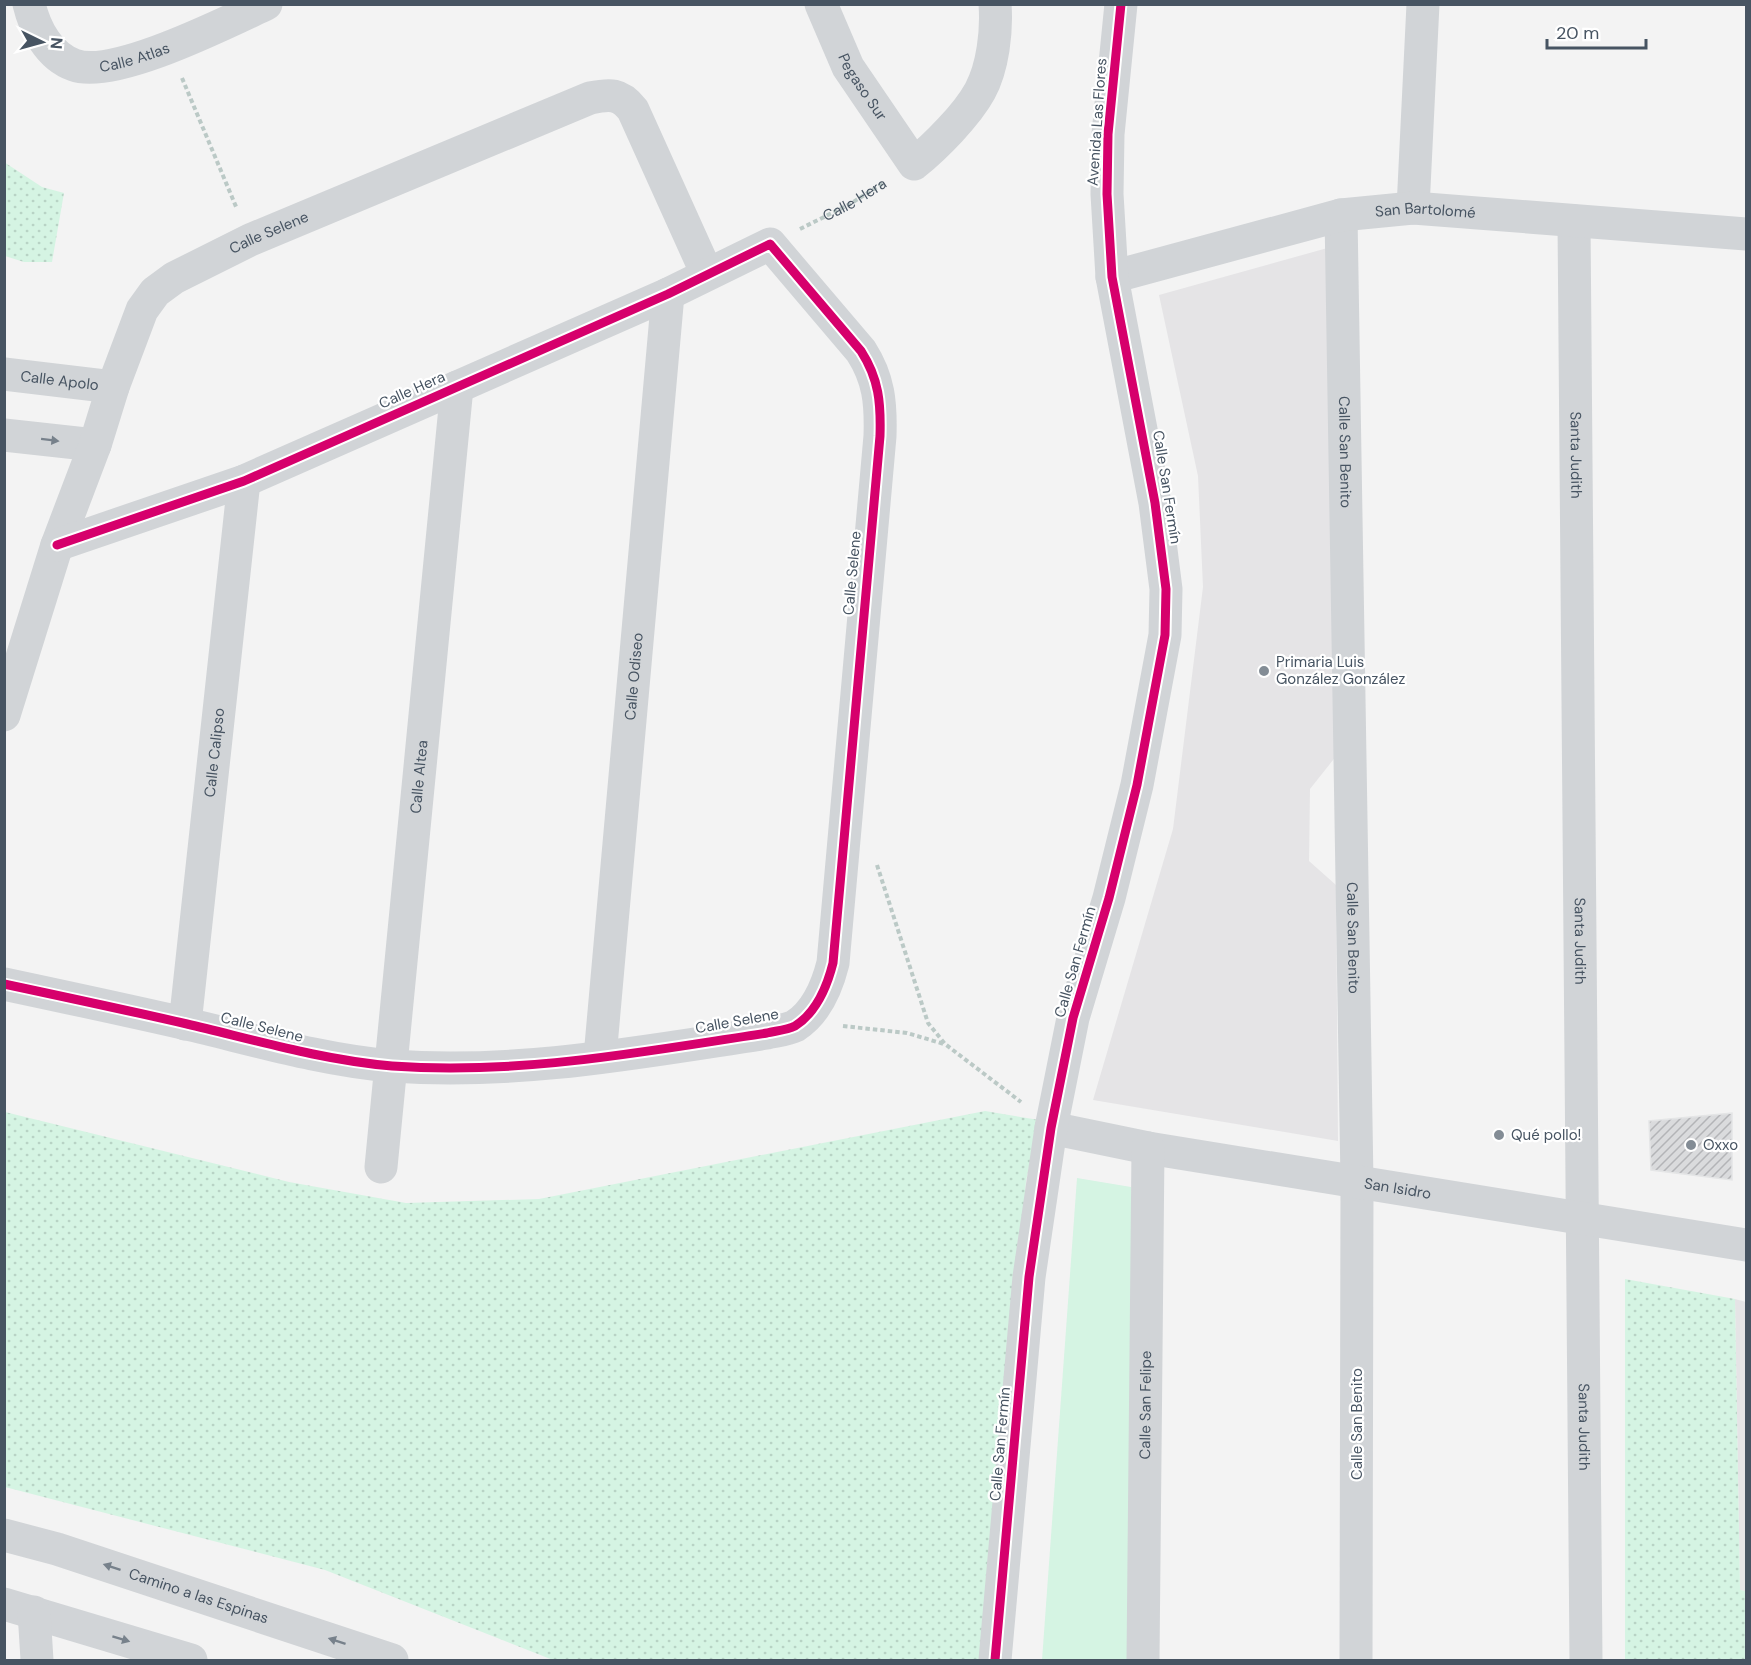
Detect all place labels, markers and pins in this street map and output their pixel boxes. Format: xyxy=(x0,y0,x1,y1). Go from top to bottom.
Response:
place label: Primaria Luis González González xyxy=(1276,652,1405,689)
marker: Primaria Luis González González xyxy=(1257,664,1271,678)
place label: Qué pollo! xyxy=(1511,1125,1581,1145)
marker: Qué pollo! xyxy=(1492,1128,1506,1142)
place label: Oxxo xyxy=(1703,1135,1738,1155)
marker: Oxxo xyxy=(1684,1138,1698,1152)

